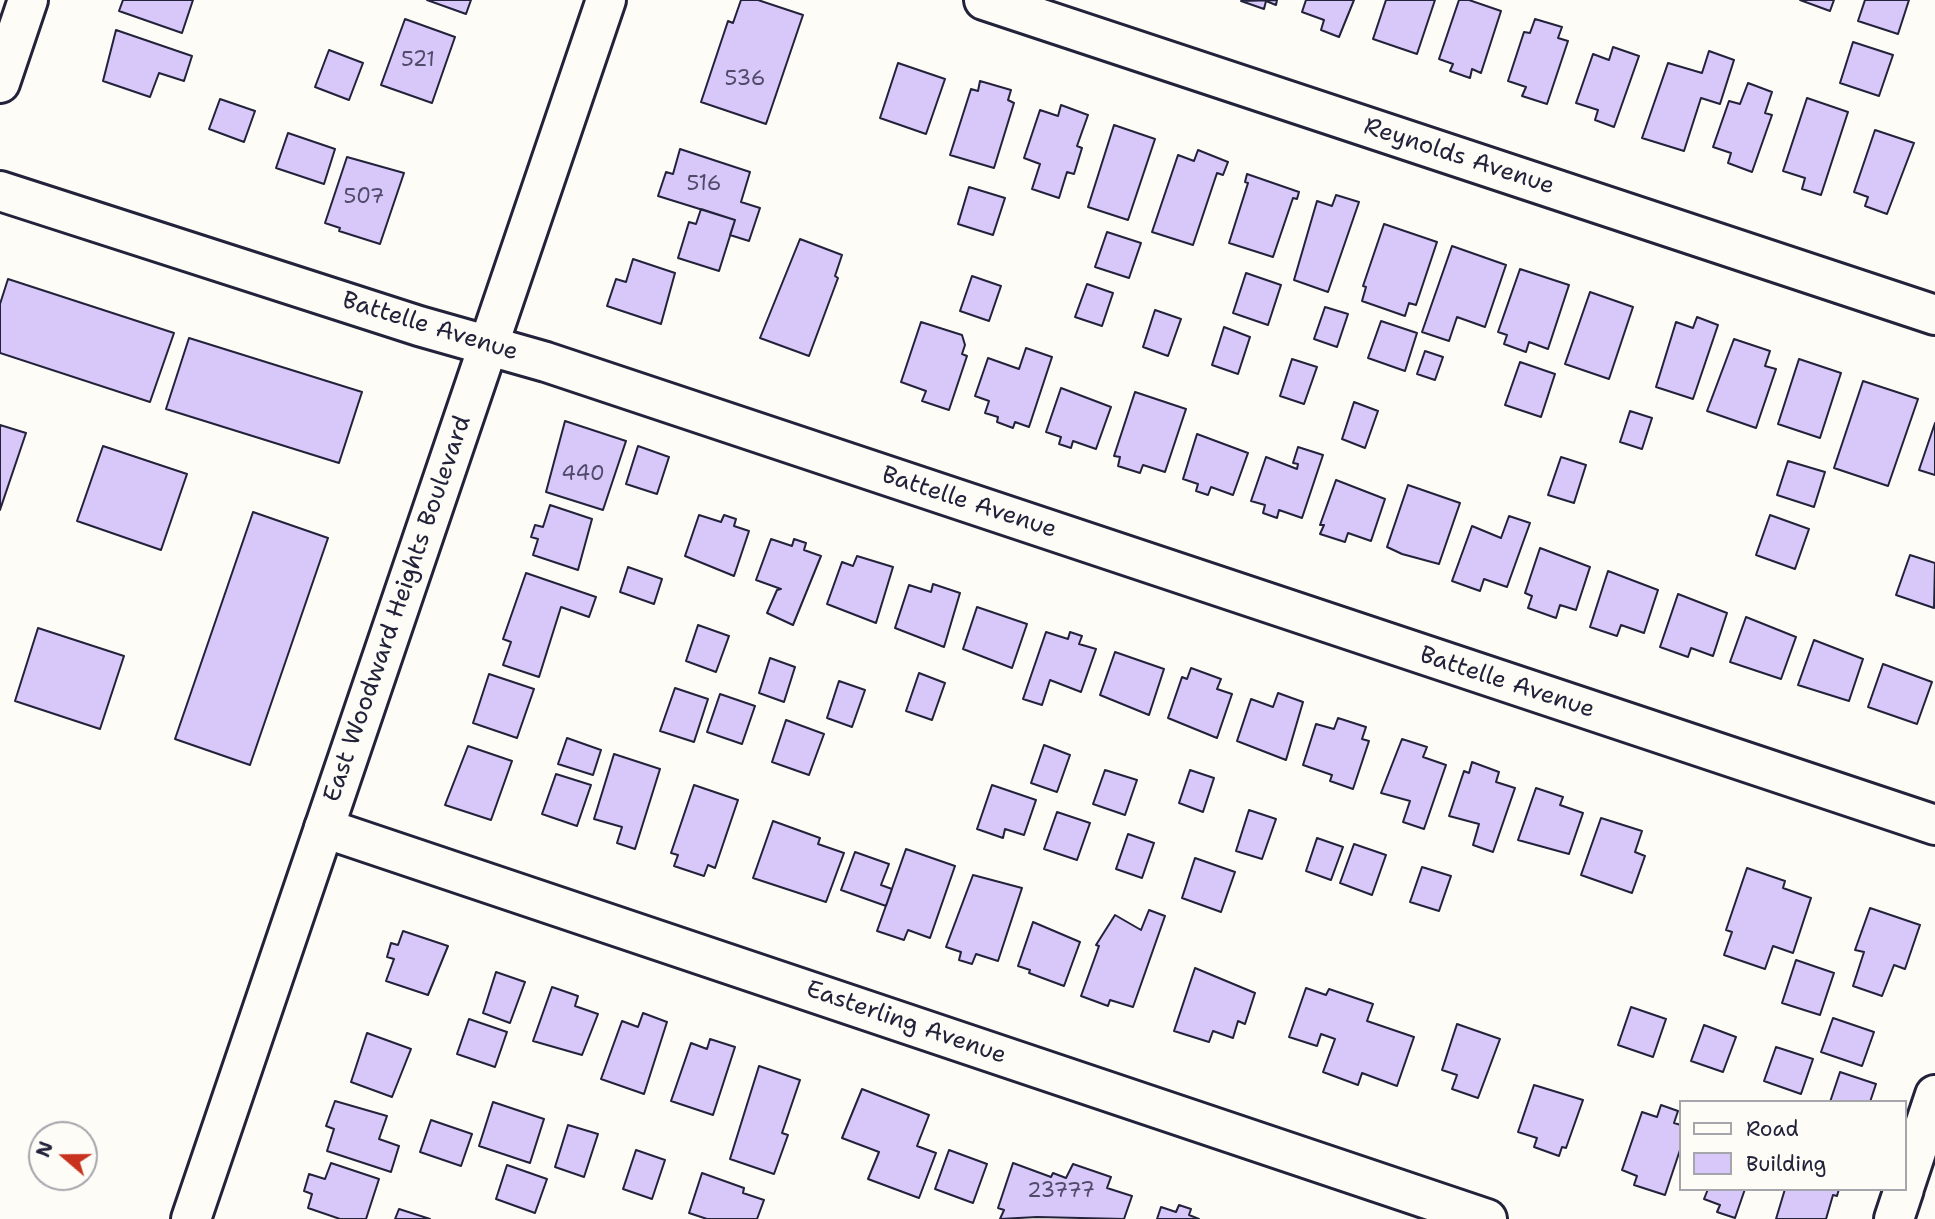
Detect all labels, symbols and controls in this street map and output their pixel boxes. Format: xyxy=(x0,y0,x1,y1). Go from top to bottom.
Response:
house number: 521 xyxy=(401,48,435,74)
house number: 536 xyxy=(725,67,765,93)
street label: Reynolds Avenue xyxy=(1360,113,1558,201)
house number: 516 xyxy=(687,172,721,198)
house number: 507 xyxy=(344,185,384,211)
street label: Battelle Avenue xyxy=(339,287,521,367)
street label: East Woodward Heights Boulevard xyxy=(318,412,478,806)
street label: Battelle Avenue xyxy=(878,461,1060,545)
house number: 440 xyxy=(561,462,605,488)
street label: Battelle Avenue xyxy=(1416,641,1598,725)
street label: Easterling Avenue xyxy=(802,975,1010,1071)
legend xyxy=(1680,1100,1907,1191)
text: Road xyxy=(1746,1115,1799,1143)
north arrow xyxy=(28,1121,98,1191)
text: N xyxy=(30,1138,59,1161)
text: Building xyxy=(1746,1150,1826,1178)
house number: 23777 xyxy=(1027,1179,1095,1205)

